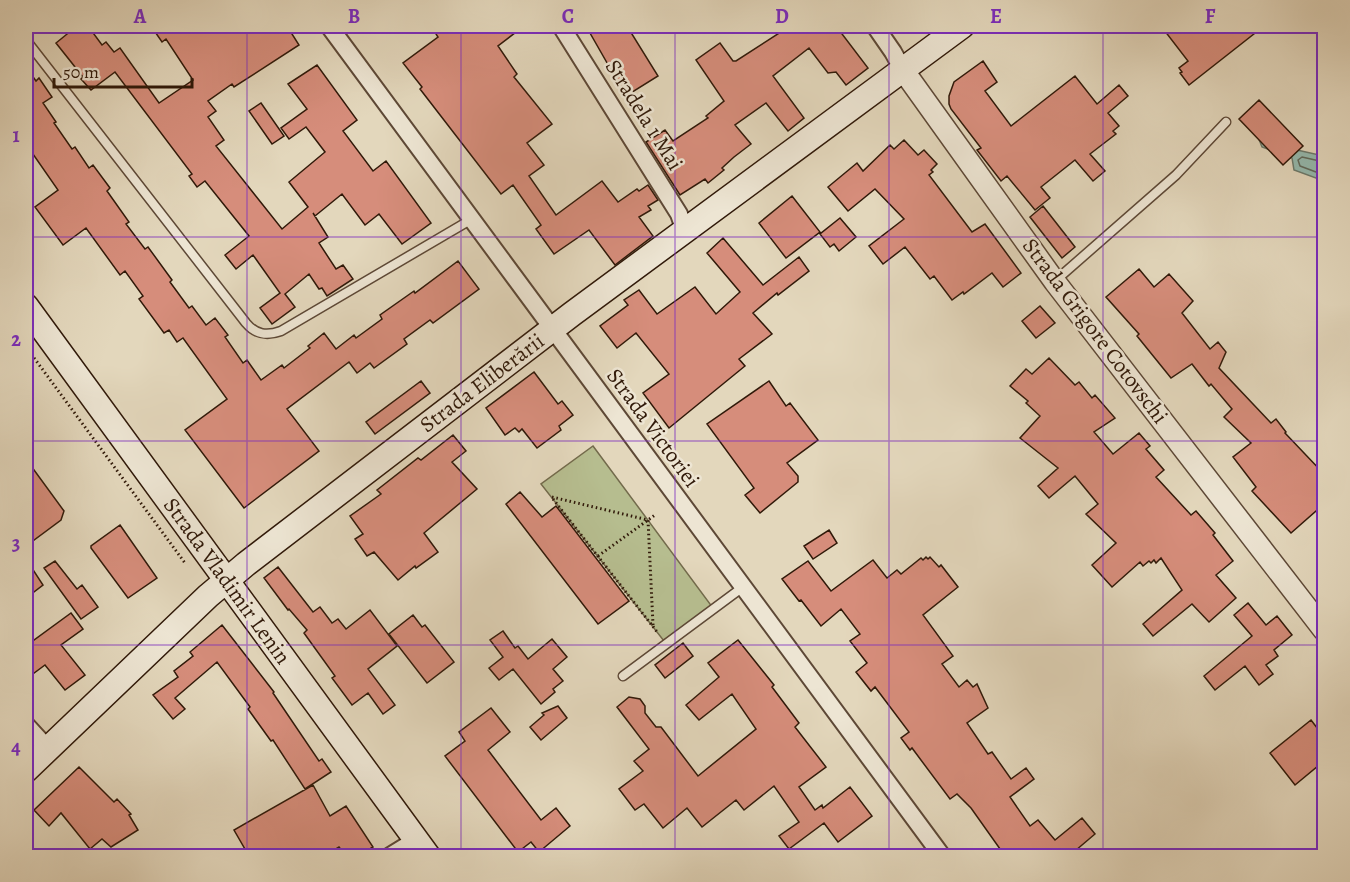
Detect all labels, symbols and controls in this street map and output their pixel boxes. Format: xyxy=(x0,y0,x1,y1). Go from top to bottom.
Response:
text: A xyxy=(133,3,147,30)
text: B xyxy=(348,3,360,30)
text: C xyxy=(562,3,574,30)
text: D xyxy=(775,3,789,30)
text: E xyxy=(990,3,1002,30)
text: F xyxy=(1205,3,1216,30)
scale bar xyxy=(54,51,192,89)
street label: Stradela 1 Mai xyxy=(598,54,690,176)
text: 50 m xyxy=(63,60,99,84)
text: 1 xyxy=(12,122,20,149)
street label: Strada Grigore Cotovschi xyxy=(1015,232,1175,430)
text: 2 xyxy=(11,326,21,353)
street label: Strada Eliberării xyxy=(414,326,550,440)
street label: Strada Victoriei xyxy=(599,362,707,494)
street label: Strada Vladimir Lenin xyxy=(156,492,298,670)
text: 3 xyxy=(12,530,20,557)
text: 4 xyxy=(11,734,21,761)

